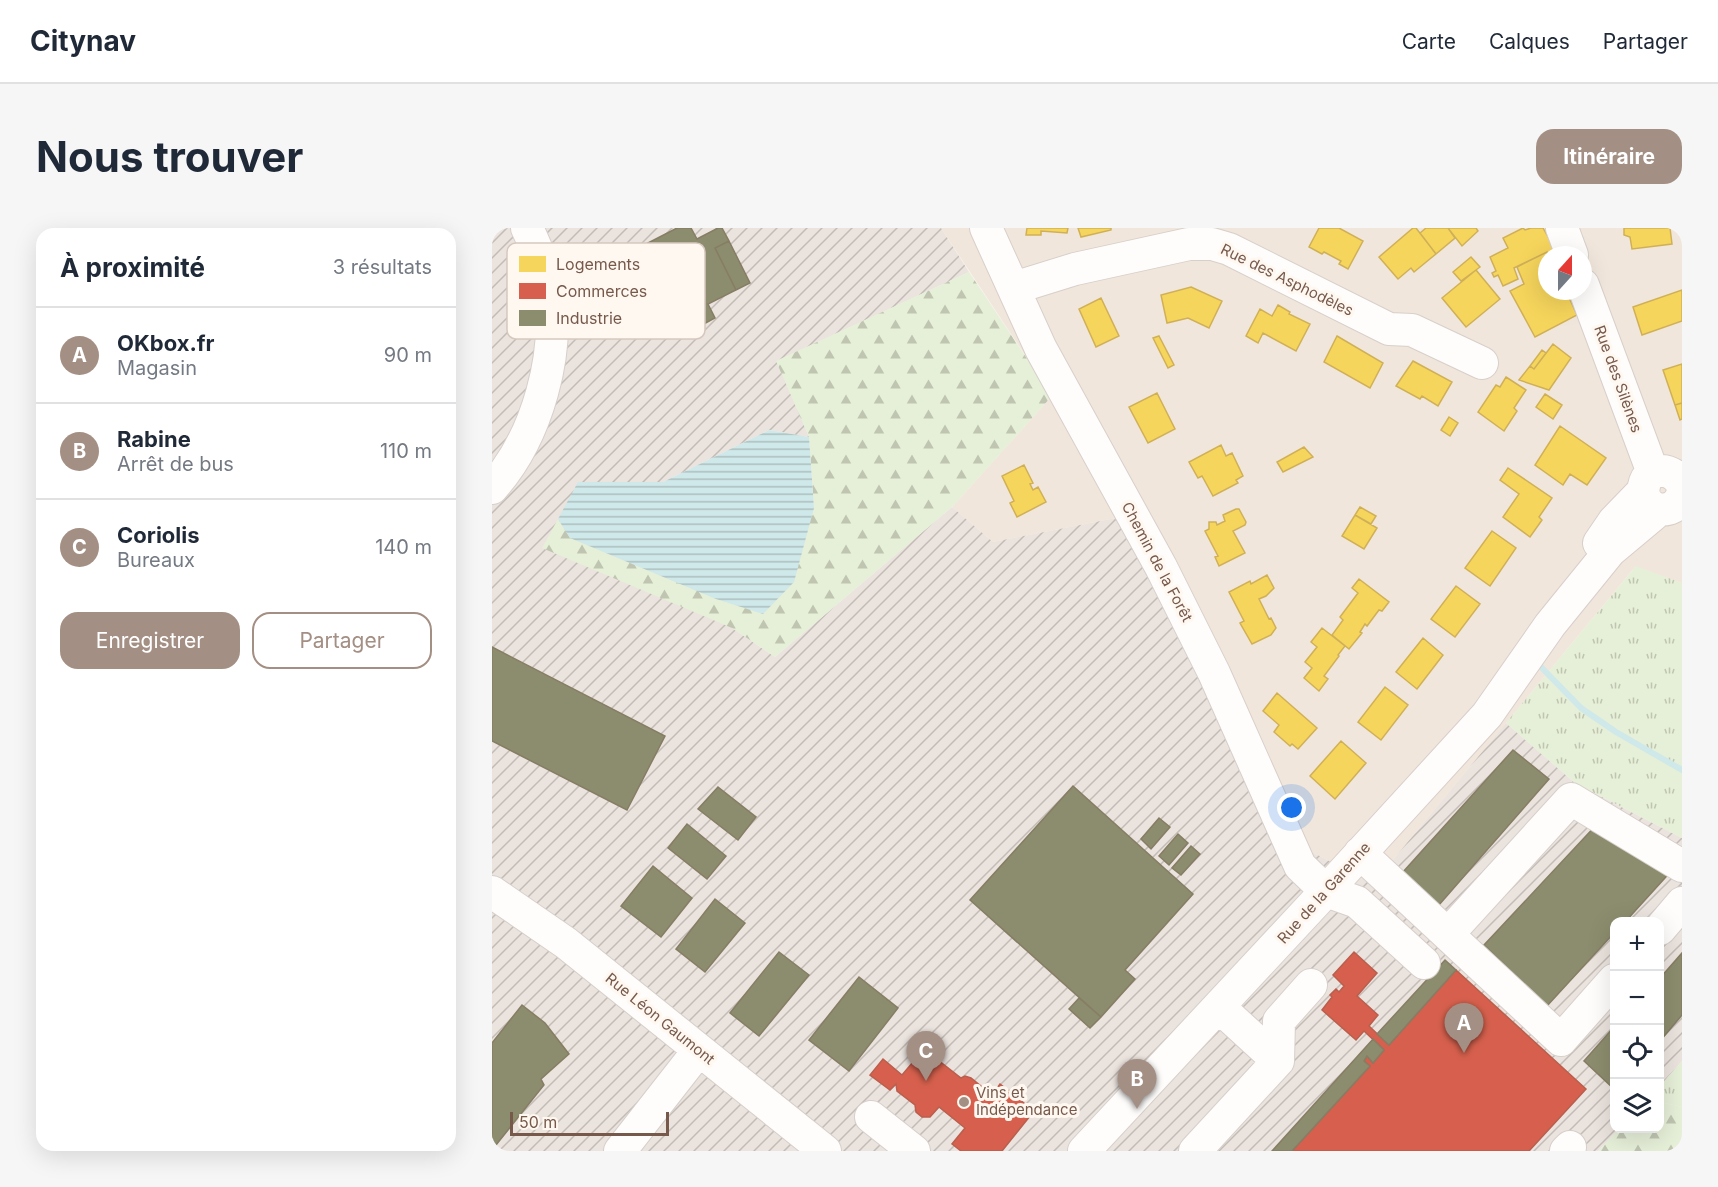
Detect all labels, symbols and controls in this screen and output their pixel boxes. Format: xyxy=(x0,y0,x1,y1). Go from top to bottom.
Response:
text: Citynav xyxy=(30,24,136,58)
text: Carte xyxy=(1402,29,1456,54)
text: Calques xyxy=(1489,29,1570,54)
text: Partager xyxy=(1603,29,1688,54)
button: Itinéraire xyxy=(1536,129,1682,184)
text: Nous trouver xyxy=(36,131,303,182)
street label: Rue des Asphodèles xyxy=(1218,239,1357,320)
legend xyxy=(507,243,705,339)
north arrow xyxy=(1538,246,1592,300)
text: À proximité xyxy=(60,252,205,283)
text: Logements xyxy=(556,254,640,274)
text: 3 résultats xyxy=(333,255,432,279)
text: Commerces xyxy=(556,281,647,301)
text: Industrie xyxy=(556,308,622,328)
street label: Rue des Silènes xyxy=(1590,323,1647,435)
text: OKbox.fr xyxy=(117,330,215,356)
text: A xyxy=(72,343,87,367)
text: 90 m xyxy=(384,343,432,367)
text: Magasin xyxy=(117,356,197,380)
text: Rabine xyxy=(117,426,191,452)
text: B xyxy=(73,439,86,463)
text: 110 m xyxy=(380,439,432,463)
text: Arrêt de bus xyxy=(117,452,234,476)
street label: Chemin de la Forêt xyxy=(1118,499,1197,625)
text: Coriolis xyxy=(117,522,200,548)
text: C xyxy=(72,535,87,559)
text: 140 m xyxy=(375,535,432,559)
text: Bureaux xyxy=(117,548,195,572)
button: Enregistrer xyxy=(60,612,240,669)
button: Partager xyxy=(252,612,432,669)
your location xyxy=(1277,793,1306,822)
street label: Rue de la Garenne xyxy=(1273,838,1374,947)
map controls xyxy=(1610,917,1664,1133)
button: + xyxy=(1610,917,1664,971)
street label: Rue Léon Gaumont xyxy=(602,969,719,1069)
button: − xyxy=(1610,971,1664,1025)
pin: A xyxy=(1444,1004,1484,1053)
button: locate xyxy=(1610,1025,1664,1079)
pin: C xyxy=(906,1032,946,1081)
pin: B xyxy=(1118,1060,1156,1109)
button: layers xyxy=(1610,1079,1664,1133)
place label: Vins et Indépendance xyxy=(976,1083,1077,1119)
marker: Vins et Indépendance xyxy=(957,1095,971,1109)
scale bar xyxy=(510,1109,669,1136)
text: 50 m xyxy=(519,1112,557,1132)

